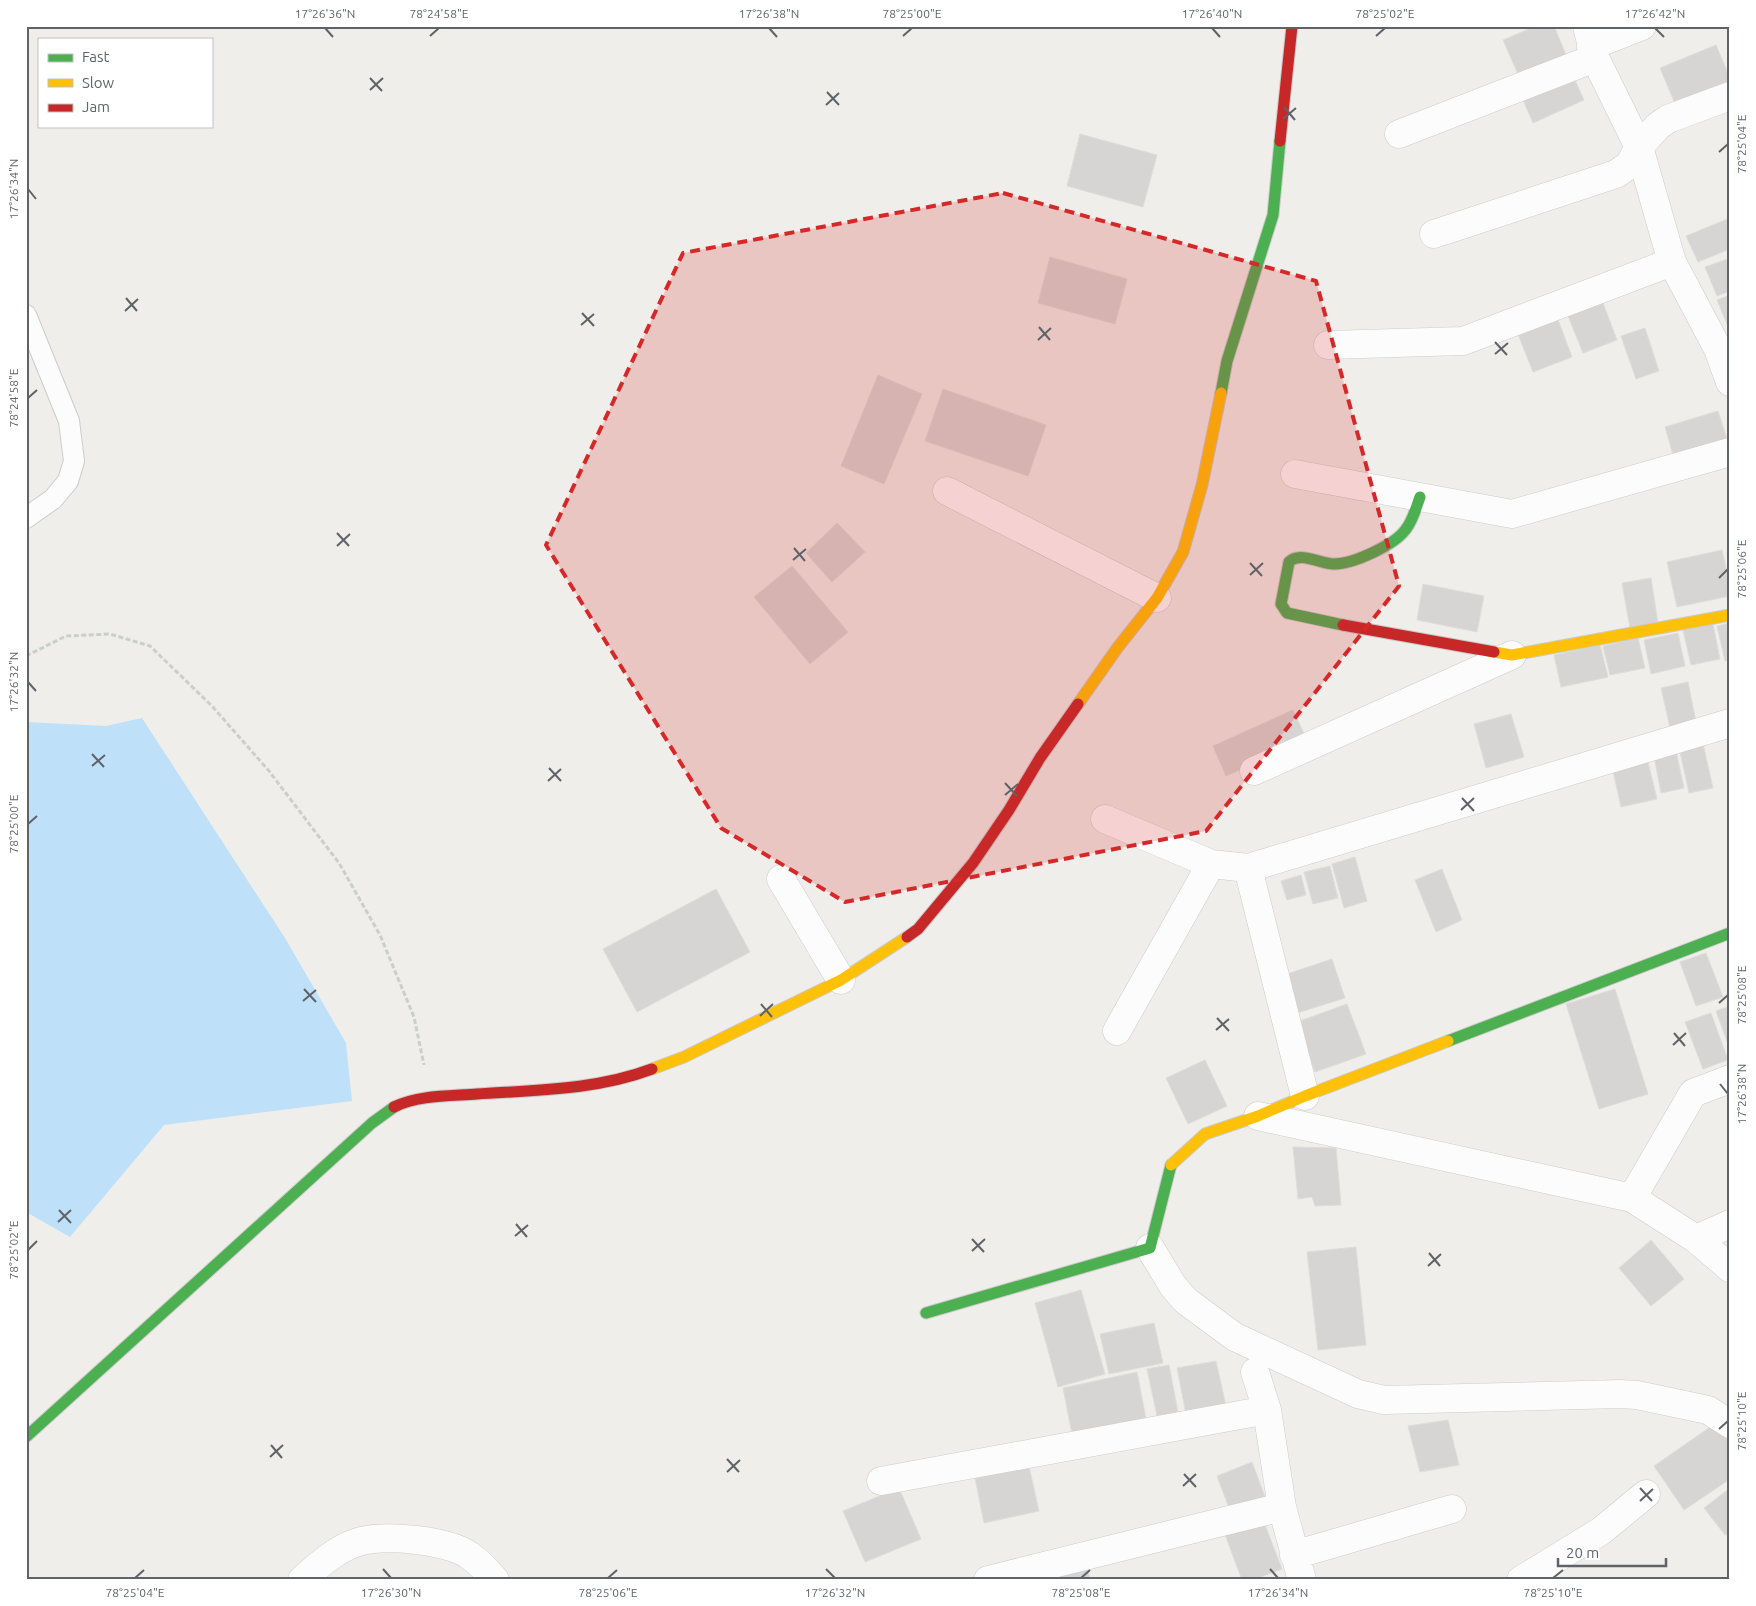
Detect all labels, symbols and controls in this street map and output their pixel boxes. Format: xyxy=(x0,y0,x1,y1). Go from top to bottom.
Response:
text: 17°26'36"N xyxy=(295,7,355,20)
text: 78°24'58"E xyxy=(410,7,469,20)
text: 17°26'38"N xyxy=(739,7,799,20)
text: 78°25'00"E xyxy=(883,7,942,20)
text: 17°26'40"N xyxy=(1182,7,1242,20)
text: 78°25'02"E xyxy=(1356,7,1415,20)
text: 17°26'42"N xyxy=(1625,7,1685,20)
legend xyxy=(38,38,212,128)
text: Fast xyxy=(82,48,110,65)
text: Slow xyxy=(82,74,115,91)
text: Jam xyxy=(82,98,110,115)
text: 78°25'04"E xyxy=(1735,114,1748,173)
text: 17°26'34"N xyxy=(7,159,20,219)
text: 78°24'58"E xyxy=(7,368,20,427)
text: 78°25'06"E xyxy=(1735,539,1748,598)
text: 17°26'32"N xyxy=(7,652,20,712)
text: 78°25'00"E xyxy=(7,794,20,853)
text: 78°25'08"E xyxy=(1735,965,1748,1024)
text: 17°26'38"N xyxy=(1735,1064,1748,1124)
text: 78°25'02"E xyxy=(7,1220,20,1279)
text: 78°25'10"E xyxy=(1735,1391,1748,1450)
scale bar xyxy=(1558,1536,1666,1568)
text: 20 m xyxy=(1566,1544,1599,1561)
text: 78°25'04"E xyxy=(106,1586,165,1599)
text: 17°26'30"N xyxy=(361,1586,421,1599)
text: 78°25'06"E xyxy=(579,1586,638,1599)
text: 17°26'32"N xyxy=(805,1586,865,1599)
text: 78°25'08"E xyxy=(1052,1586,1111,1599)
text: 17°26'34"N xyxy=(1248,1586,1308,1599)
text: 78°25'10"E xyxy=(1524,1586,1583,1599)

